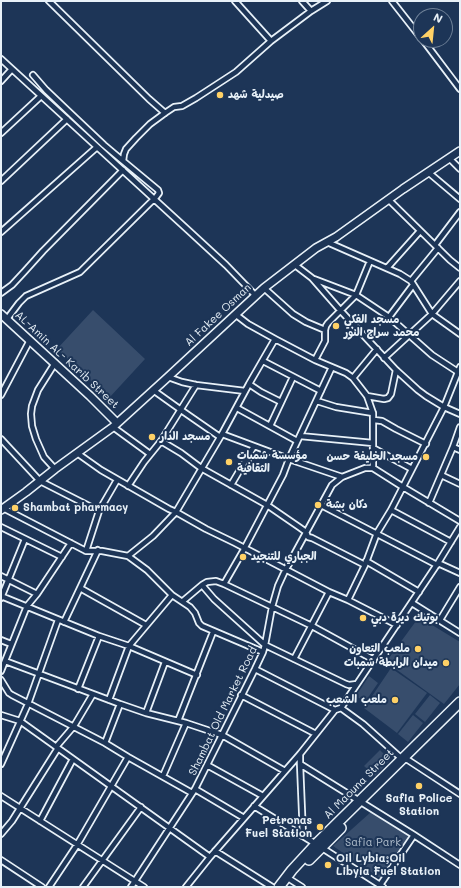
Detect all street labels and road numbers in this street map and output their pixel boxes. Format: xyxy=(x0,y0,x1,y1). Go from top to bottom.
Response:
street label: Al Fakee Osman xyxy=(182,281,254,349)
street label: AL-Amin AL- Karib Street xyxy=(12,308,122,412)
street label: Shambat Old Market Road xyxy=(186,644,260,778)
street label: Al Maouna Street xyxy=(321,746,397,822)

